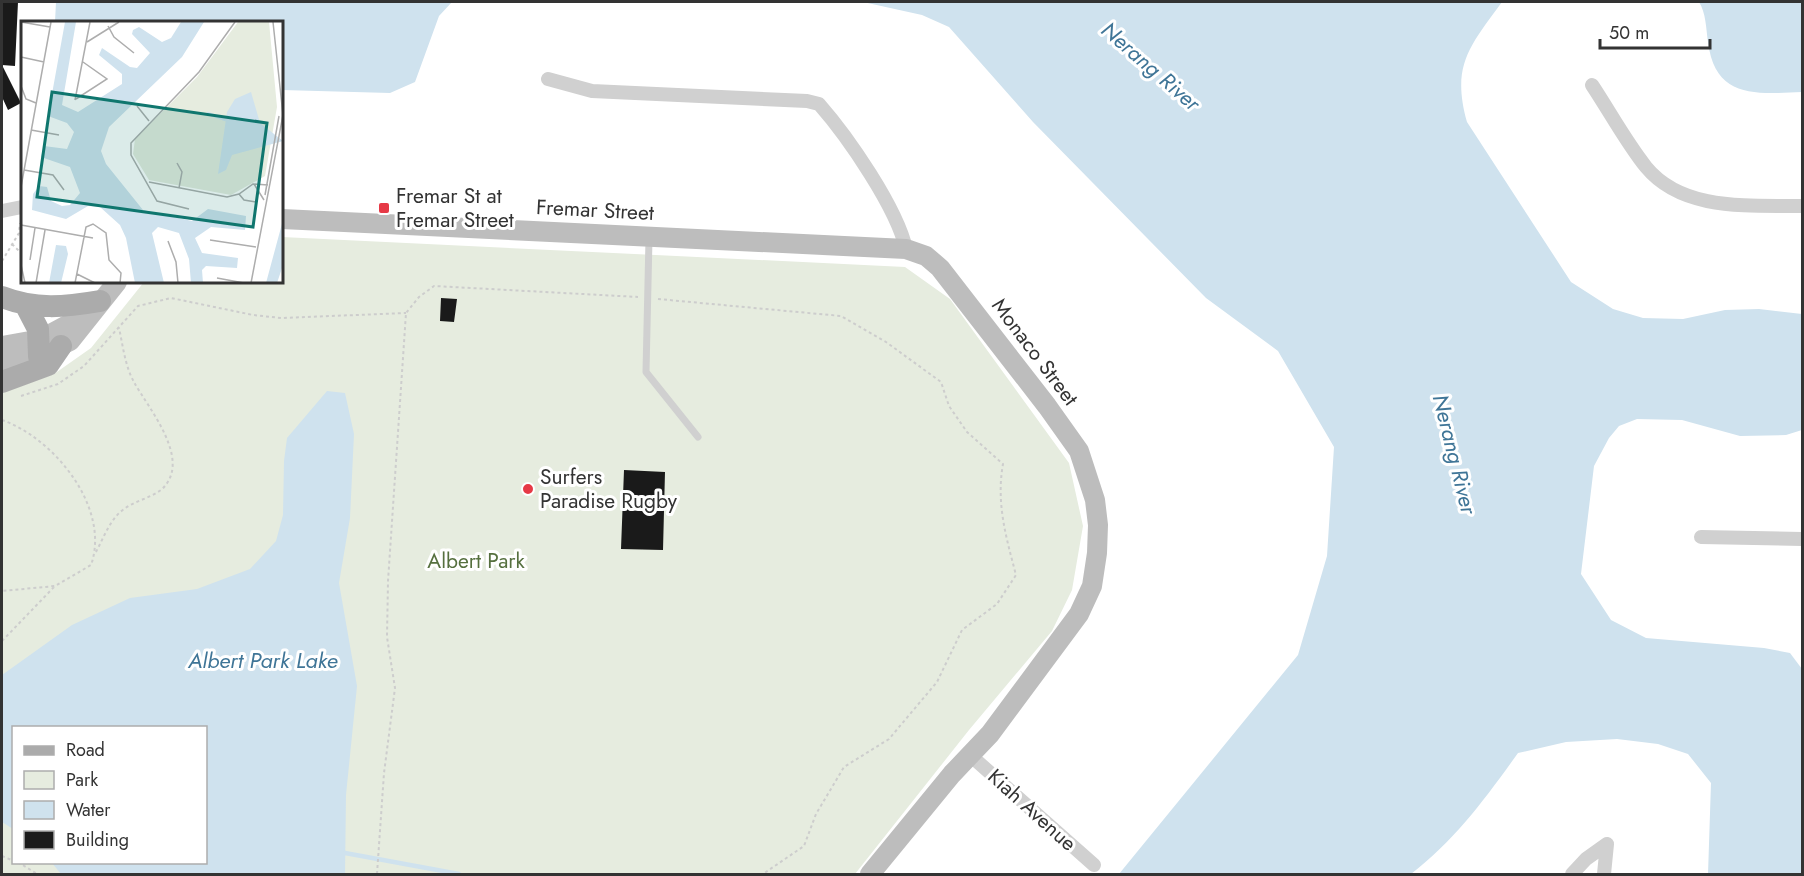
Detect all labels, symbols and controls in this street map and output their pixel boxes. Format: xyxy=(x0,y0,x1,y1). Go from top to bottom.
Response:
scale bar xyxy=(1600,12,1710,50)
water label: Nerang River xyxy=(1095,14,1209,119)
text: 50 m xyxy=(1609,20,1649,46)
inset map xyxy=(21,21,284,284)
place label: Fremar St at Fremar Street xyxy=(396,181,514,235)
street label: Fremar Street xyxy=(535,192,655,228)
marker: Fremar St at Fremar Street xyxy=(377,201,391,215)
street label: Monaco Street xyxy=(985,292,1085,412)
water label: Nerang River xyxy=(1425,391,1486,519)
place label: Surfers Paradise Rugby xyxy=(540,462,678,516)
marker: Surfers Paradise Rugby xyxy=(521,482,535,496)
park label: Albert Park xyxy=(427,546,525,576)
water label: Albert Park Lake xyxy=(187,644,338,676)
legend xyxy=(12,726,207,864)
text: Road xyxy=(66,737,105,763)
street label: Kiah Avenue xyxy=(981,762,1083,858)
text: Park xyxy=(66,767,98,793)
text: Water xyxy=(66,797,111,823)
text: Building xyxy=(66,827,129,853)

